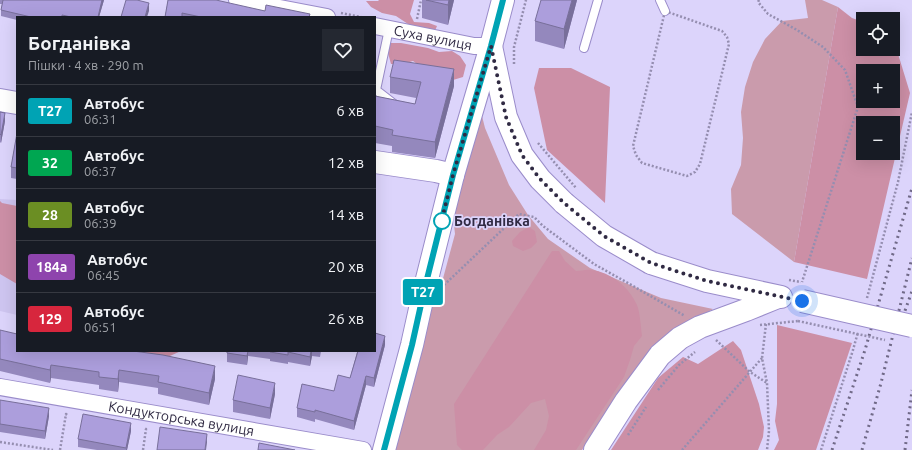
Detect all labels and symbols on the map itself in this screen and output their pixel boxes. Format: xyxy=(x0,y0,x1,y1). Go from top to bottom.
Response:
street label: Суха вулиця xyxy=(392,22,473,53)
marker: Богданівка xyxy=(433,212,451,230)
place label: Богданівка xyxy=(454,213,530,229)
line badge: Т27 xyxy=(400,279,446,305)
your location xyxy=(792,291,812,311)
street label: Кондукторська вулиця xyxy=(107,398,255,439)

